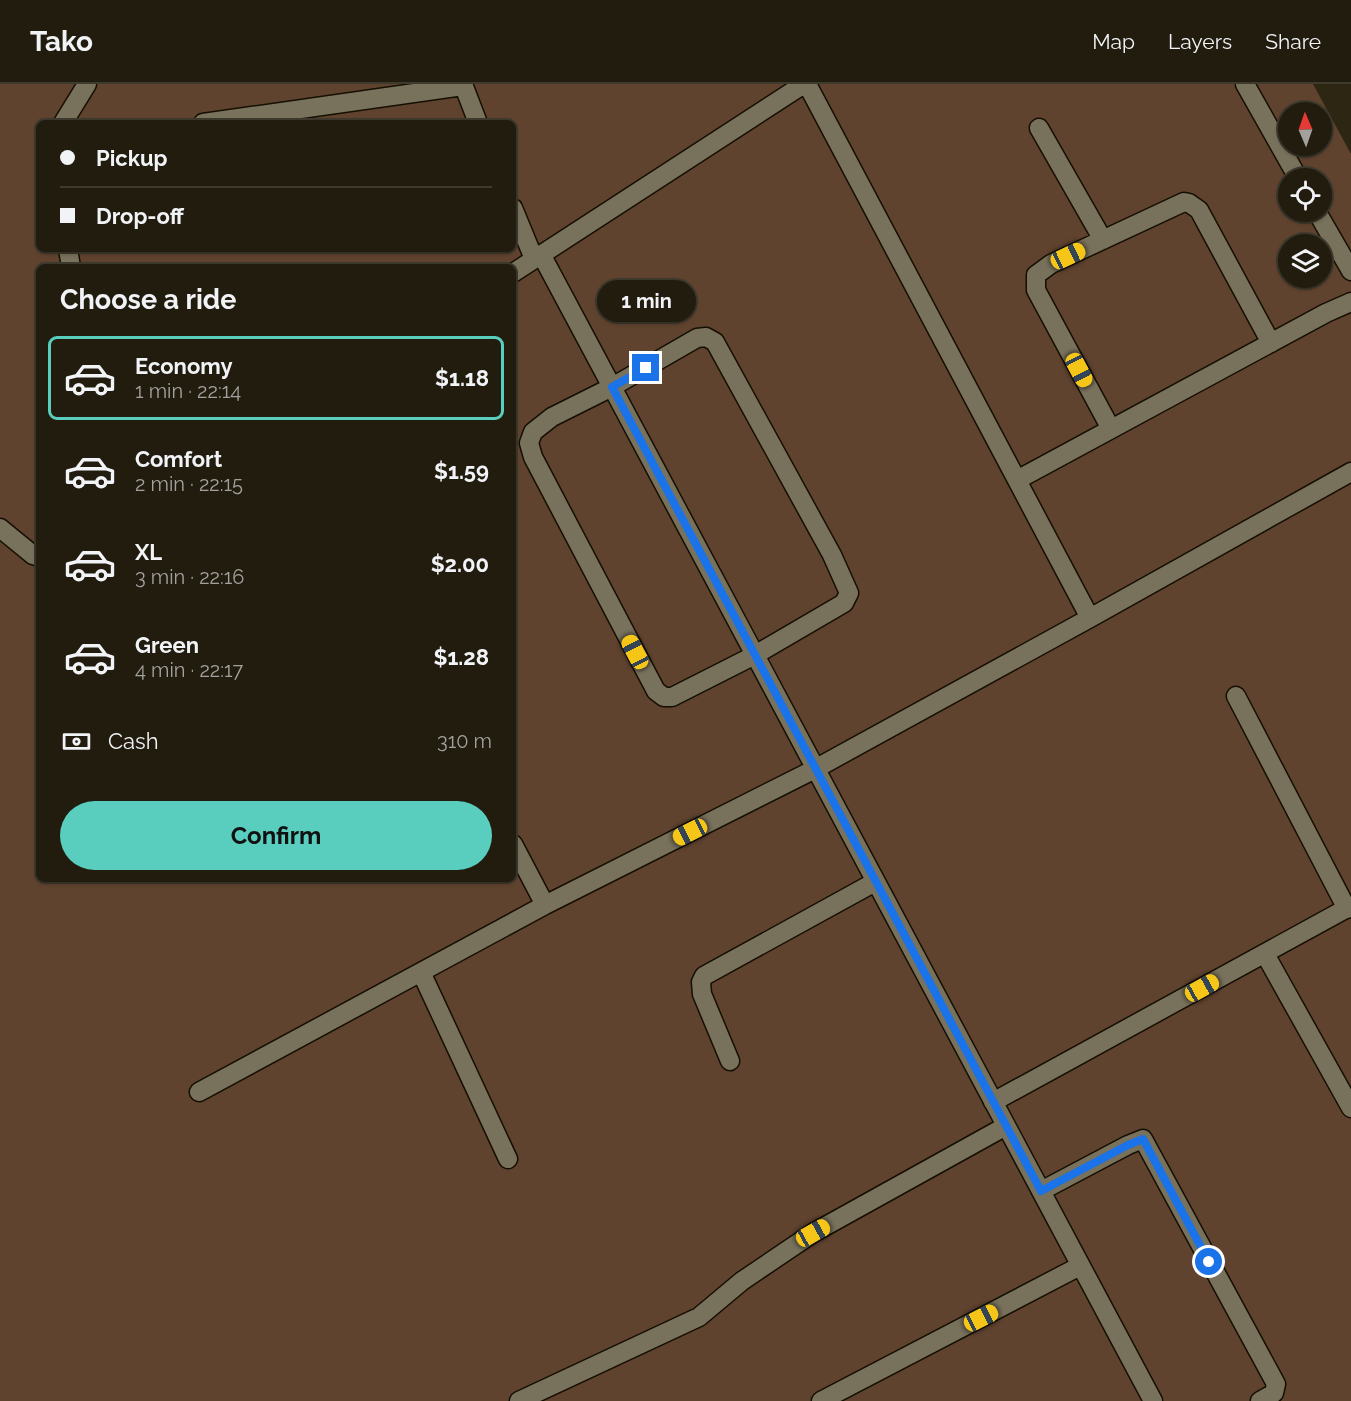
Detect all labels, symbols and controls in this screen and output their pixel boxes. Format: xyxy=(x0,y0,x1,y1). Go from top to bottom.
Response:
text: Tako xyxy=(30,25,93,58)
text: Map xyxy=(1092,29,1135,54)
text: Layers xyxy=(1168,29,1232,54)
text: Share xyxy=(1265,29,1321,54)
north arrow xyxy=(1278,102,1332,156)
map controls xyxy=(1278,102,1332,288)
text: Pickup xyxy=(96,145,168,171)
button: locate xyxy=(1278,168,1332,222)
text: Drop-off xyxy=(96,203,184,229)
button: layers xyxy=(1278,234,1332,288)
car xyxy=(1048,240,1088,272)
callout: 1 min xyxy=(596,281,696,323)
text: Choose a ride xyxy=(60,284,236,315)
text: 1 min xyxy=(621,289,672,313)
car xyxy=(1063,350,1095,390)
icon: car xyxy=(63,351,117,405)
text: Economy xyxy=(135,353,233,379)
route end xyxy=(632,354,659,381)
text: $1.18 xyxy=(435,365,489,391)
text: 1 min · 22:14 xyxy=(135,379,241,403)
icon: car xyxy=(63,444,117,498)
text: Comfort xyxy=(135,446,222,472)
text: $1.59 xyxy=(434,458,489,484)
text: 2 min · 22:15 xyxy=(135,472,243,496)
icon: car xyxy=(63,537,117,591)
text: XL xyxy=(135,539,162,565)
text: $2.00 xyxy=(431,551,489,577)
text: 3 min · 22:16 xyxy=(135,565,244,589)
icon: car xyxy=(63,630,117,684)
text: Green xyxy=(135,632,199,658)
car xyxy=(619,632,651,672)
text: $1.28 xyxy=(434,644,489,670)
text: 4 min · 22:17 xyxy=(135,658,243,682)
icon: cash xyxy=(60,725,93,758)
text: Cash xyxy=(108,728,159,754)
text: 310 m xyxy=(437,729,492,753)
button: Confirm xyxy=(60,801,492,870)
car xyxy=(670,816,710,848)
car xyxy=(1182,971,1222,1005)
car xyxy=(793,1216,833,1250)
route start xyxy=(1195,1248,1222,1275)
car xyxy=(961,1302,1001,1334)

